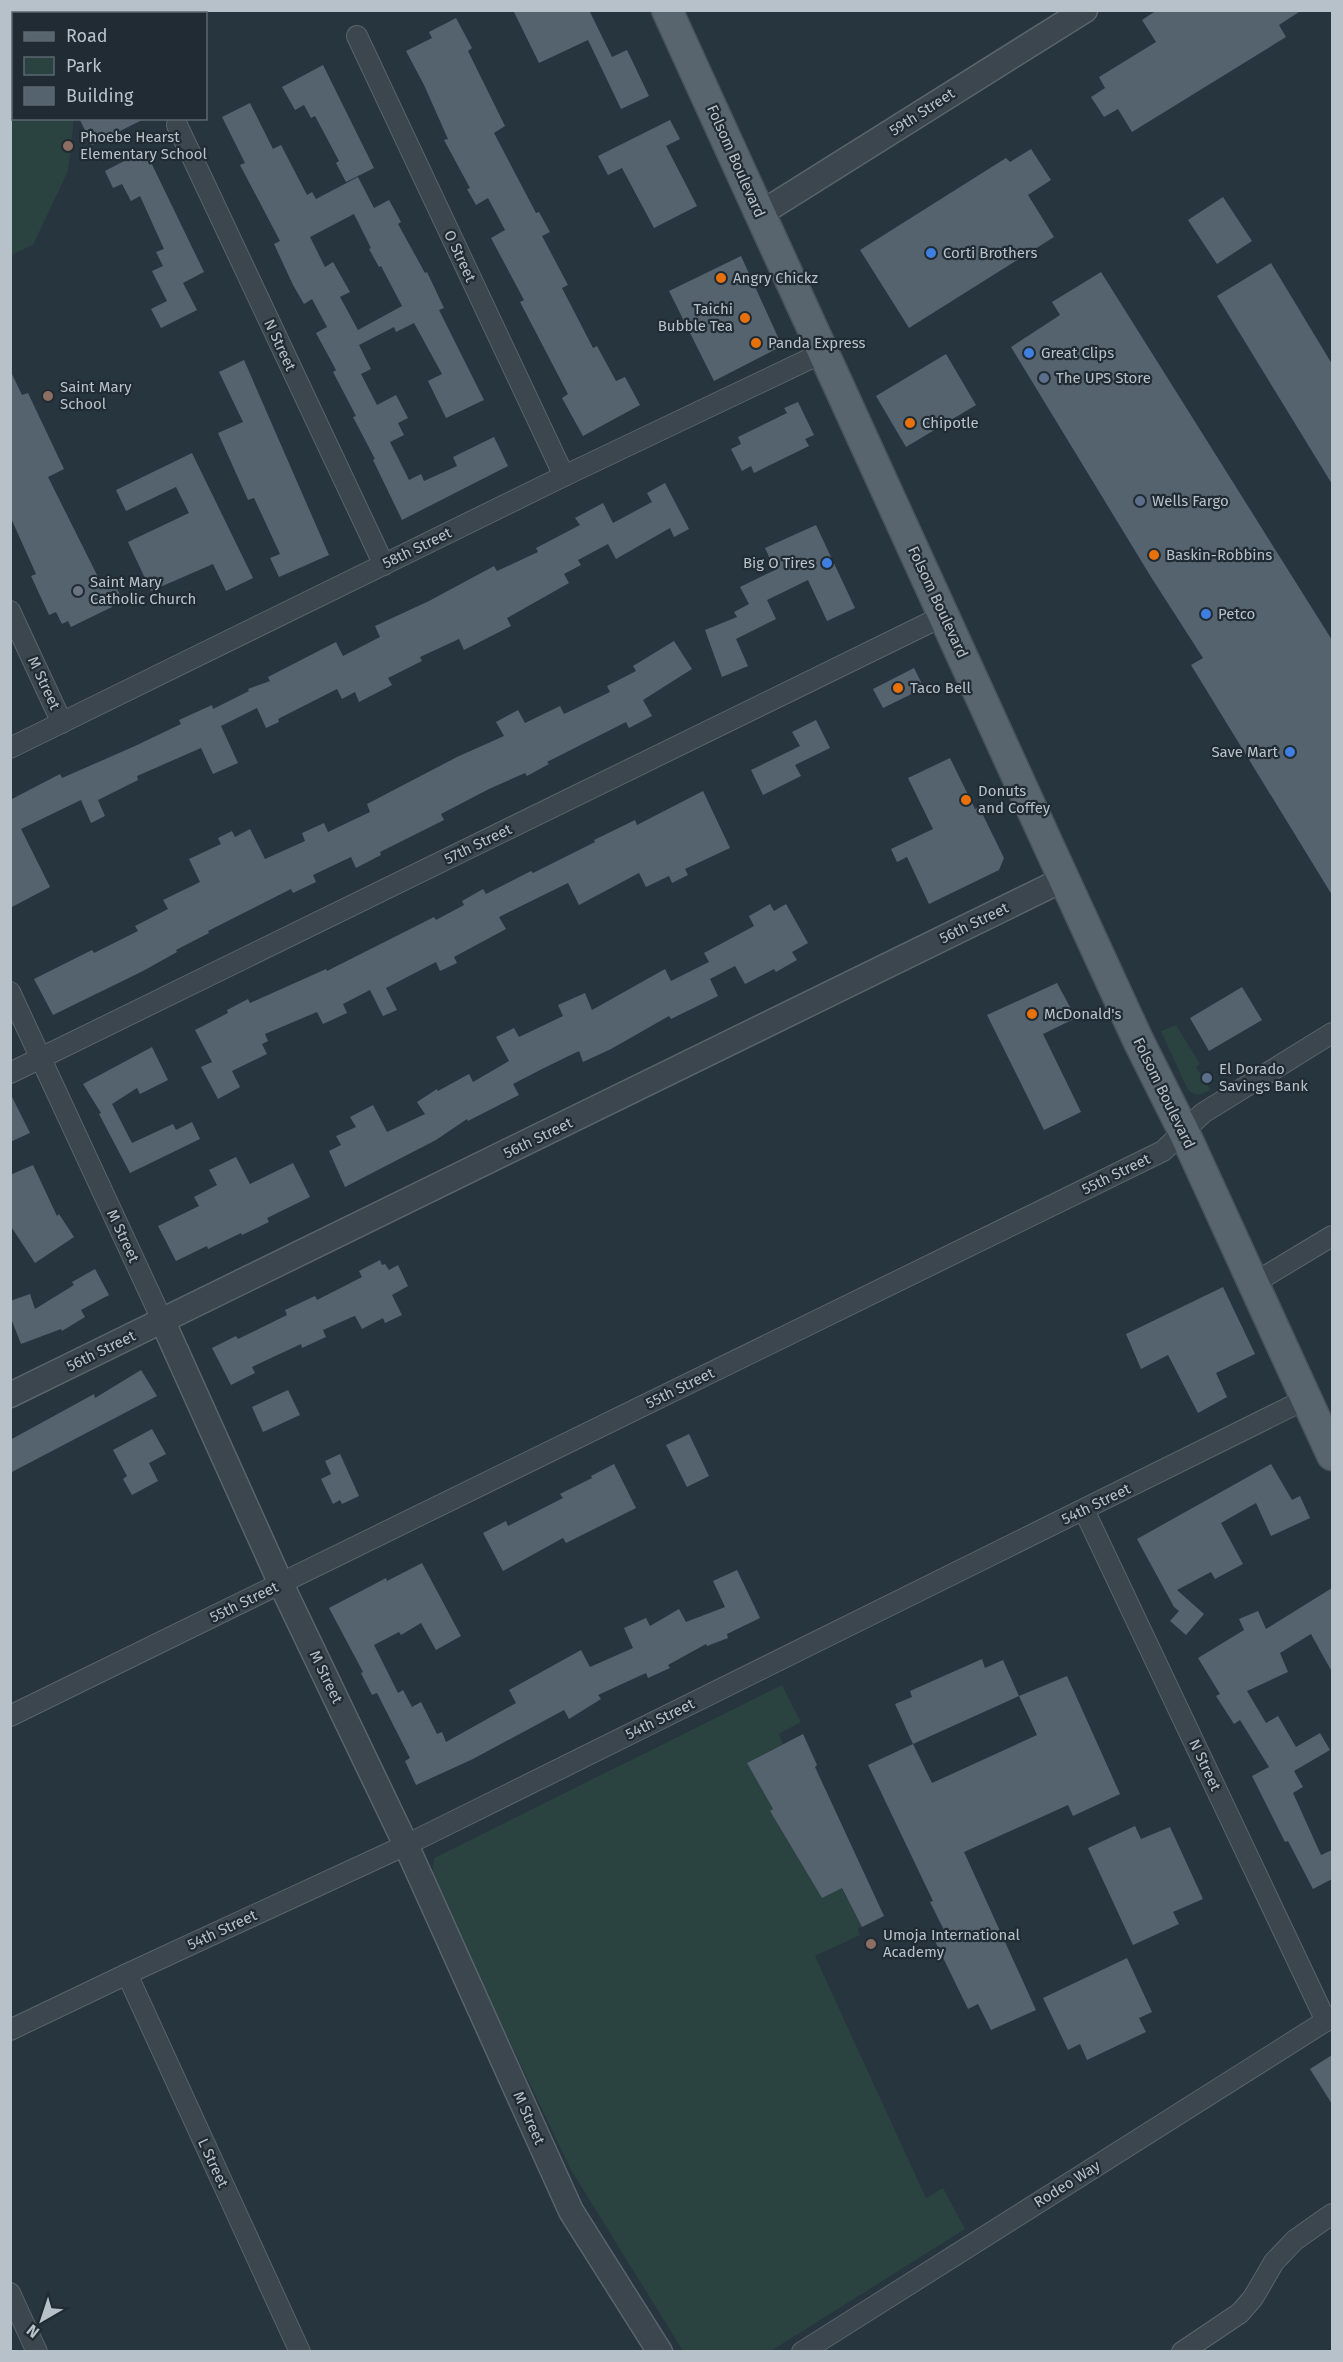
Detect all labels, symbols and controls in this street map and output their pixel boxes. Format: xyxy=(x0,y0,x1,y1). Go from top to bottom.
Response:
legend xyxy=(12,12,207,120)
text: Road xyxy=(66,25,108,47)
text: Park xyxy=(66,55,102,77)
street label: 59th Street xyxy=(886,84,958,140)
text: Building xyxy=(66,85,134,107)
street label: Folsom Boulevard xyxy=(703,102,769,220)
place label: Phoebe Hearst Elementary School xyxy=(80,128,208,163)
marker: Phoebe Hearst Elementary School xyxy=(61,139,75,153)
street label: O Street xyxy=(440,227,480,285)
place label: Corti Brothers xyxy=(943,244,1037,262)
marker: Corti Brothers xyxy=(924,246,938,260)
place label: Angry Chickz xyxy=(733,269,818,287)
marker: Angry Chickz xyxy=(714,271,728,285)
place label: Taichi Bubble Tea xyxy=(658,300,733,335)
marker: Taichi Bubble Tea xyxy=(738,311,752,325)
street label: N Street xyxy=(260,316,300,374)
place label: Panda Express xyxy=(768,334,866,352)
marker: Panda Express xyxy=(749,336,763,350)
place label: Great Clips xyxy=(1041,344,1114,362)
marker: Great Clips xyxy=(1022,346,1036,360)
place label: The UPS Store xyxy=(1056,369,1151,387)
marker: The UPS Store xyxy=(1037,371,1051,385)
place label: Saint Mary School xyxy=(60,378,132,413)
marker: Saint Mary School xyxy=(41,389,55,403)
place label: Chipotle xyxy=(922,414,979,432)
marker: Chipotle xyxy=(903,416,917,430)
place label: Wells Fargo xyxy=(1152,492,1229,510)
marker: Wells Fargo xyxy=(1133,494,1147,508)
street label: 58th Street xyxy=(380,523,455,572)
street label: Folsom Boulevard xyxy=(904,543,972,661)
place label: Baskin-Robbins xyxy=(1166,546,1272,564)
marker: Baskin-Robbins xyxy=(1147,548,1161,562)
place label: Big O Tires xyxy=(743,554,815,572)
marker: Big O Tires xyxy=(820,556,834,570)
place label: Saint Mary Catholic Church xyxy=(90,573,196,608)
marker: Saint Mary Catholic Church xyxy=(71,584,85,598)
place label: Petco xyxy=(1218,605,1255,623)
marker: Petco xyxy=(1199,607,1213,621)
street label: M Street xyxy=(24,654,64,713)
place label: Taco Bell xyxy=(910,679,971,697)
marker: Taco Bell xyxy=(891,681,905,695)
place label: Save Mart xyxy=(1211,743,1279,761)
marker: Save Mart xyxy=(1283,745,1297,759)
place label: Donuts and Coffey xyxy=(978,782,1051,817)
marker: Donuts and Coffey xyxy=(959,793,973,807)
street label: 57th Street xyxy=(441,820,515,868)
street label: 56th Street xyxy=(937,898,1012,947)
place label: McDonald's xyxy=(1044,1005,1122,1023)
marker: McDonald's xyxy=(1025,1007,1039,1021)
street label: Folsom Boulevard xyxy=(1129,1035,1199,1151)
place label: El Dorado Savings Bank xyxy=(1219,1060,1308,1095)
marker: El Dorado Savings Bank xyxy=(1200,1071,1214,1085)
street label: 56th Street xyxy=(501,1113,576,1162)
street label: 55th Street xyxy=(1079,1149,1154,1198)
street label: M Street xyxy=(103,1207,143,1266)
street label: 56th Street xyxy=(64,1326,139,1375)
street label: 55th Street xyxy=(643,1363,718,1412)
street label: 54th Street xyxy=(1059,1479,1134,1528)
street label: 55th Street xyxy=(207,1577,282,1626)
street label: M Street xyxy=(306,1648,347,1707)
street label: 54th Street xyxy=(623,1694,698,1743)
street label: N Street xyxy=(1185,1736,1225,1794)
street label: 54th Street xyxy=(184,1906,260,1954)
place label: Umoja International Academy xyxy=(883,1926,1020,1961)
marker: Umoja International Academy xyxy=(864,1937,878,1951)
street label: M Street xyxy=(509,2089,549,2148)
street label: L Street xyxy=(194,2136,232,2191)
street label: Rodeo Way xyxy=(1031,2156,1104,2211)
north arrow xyxy=(12,2290,72,2350)
text: N xyxy=(23,2321,43,2342)

